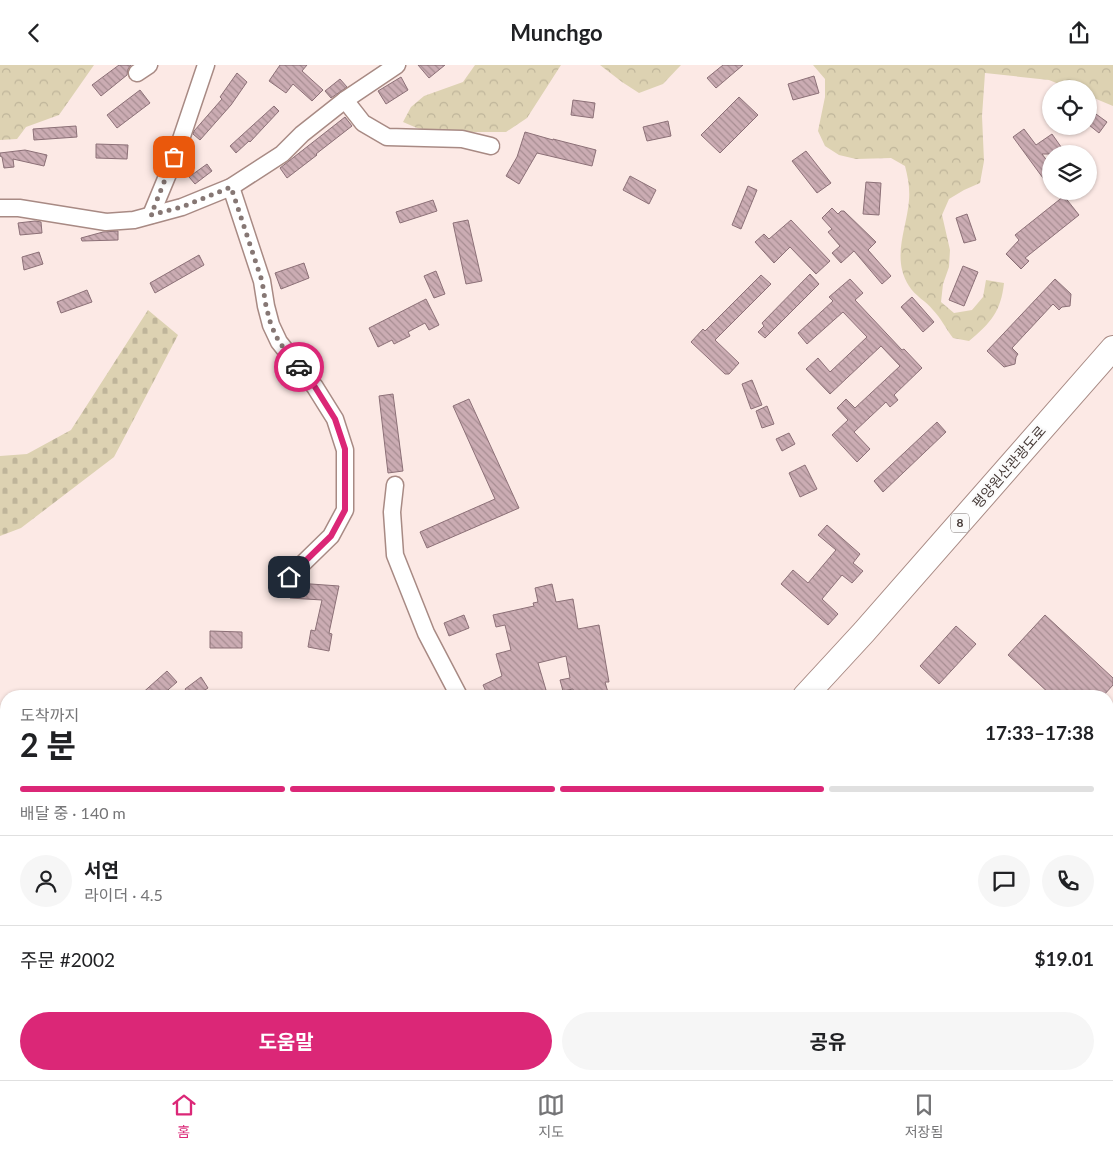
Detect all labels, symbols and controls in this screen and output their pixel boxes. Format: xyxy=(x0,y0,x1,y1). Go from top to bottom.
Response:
icon: back xyxy=(20,19,48,47)
text: Munchgo xyxy=(510,19,603,46)
icon: share xyxy=(1065,19,1093,47)
map controls xyxy=(1042,80,1097,200)
button: locate xyxy=(1042,80,1097,135)
pin xyxy=(153,136,195,178)
icon: bag xyxy=(160,143,188,171)
button: layers xyxy=(1042,145,1097,200)
courier xyxy=(274,342,324,392)
icon: car xyxy=(285,353,313,381)
street label: 평양원산관광도로 xyxy=(968,422,1049,511)
road number: 8 xyxy=(951,513,969,533)
pin xyxy=(268,556,310,598)
icon: home xyxy=(275,563,303,591)
text: 도착까지 xyxy=(20,705,79,724)
text: 17:33–17:38 xyxy=(985,721,1094,744)
text: 2 분 xyxy=(20,725,76,764)
text: 배달 중 · 140 m xyxy=(20,803,126,822)
button: person xyxy=(20,855,72,907)
button: chat xyxy=(978,855,1030,907)
button: phone xyxy=(1042,855,1094,907)
text: 서연 xyxy=(84,858,119,881)
text: 라이더 · 4.5 xyxy=(84,885,163,904)
text: $19.01 xyxy=(1034,947,1094,970)
text: 주문 #2002 xyxy=(20,948,115,971)
button: 도움말 xyxy=(20,1012,552,1070)
button: 공유 xyxy=(562,1012,1094,1070)
tab: 홈 xyxy=(170,1091,198,1141)
tab: 지도 xyxy=(537,1091,565,1141)
tab: 저장됨 xyxy=(905,1091,943,1141)

